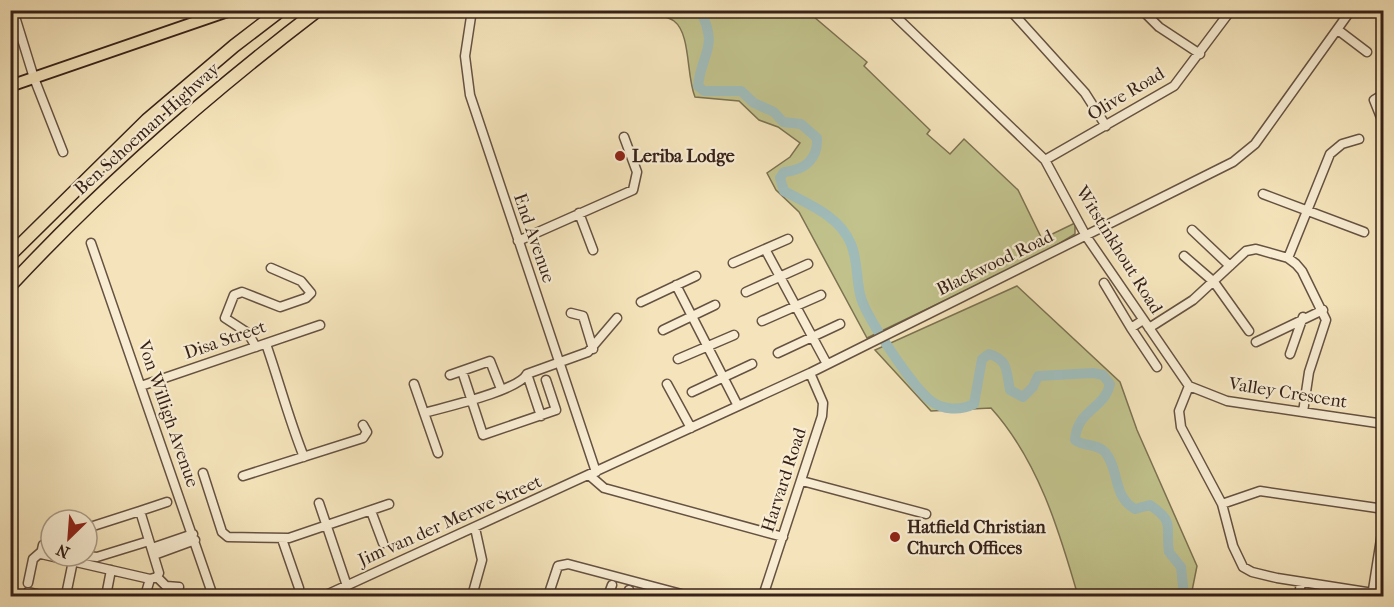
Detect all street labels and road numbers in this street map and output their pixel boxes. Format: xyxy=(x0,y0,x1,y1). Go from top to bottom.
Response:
street label: Ben Schoeman Highway xyxy=(70,58,225,200)
street label: Olive Road xyxy=(1084,63,1168,125)
street label: Witstinkhout Road xyxy=(1071,181,1167,318)
street label: End Avenue xyxy=(509,191,559,286)
street label: Blackwood Road xyxy=(933,226,1057,300)
street label: Disa Street xyxy=(181,316,269,364)
street label: Von Willigh Avenue xyxy=(133,337,203,490)
street label: Valley Crescent xyxy=(1226,373,1349,413)
street label: Harvard Road xyxy=(757,425,811,535)
street label: Jim van der Merwe Street xyxy=(353,471,546,572)

